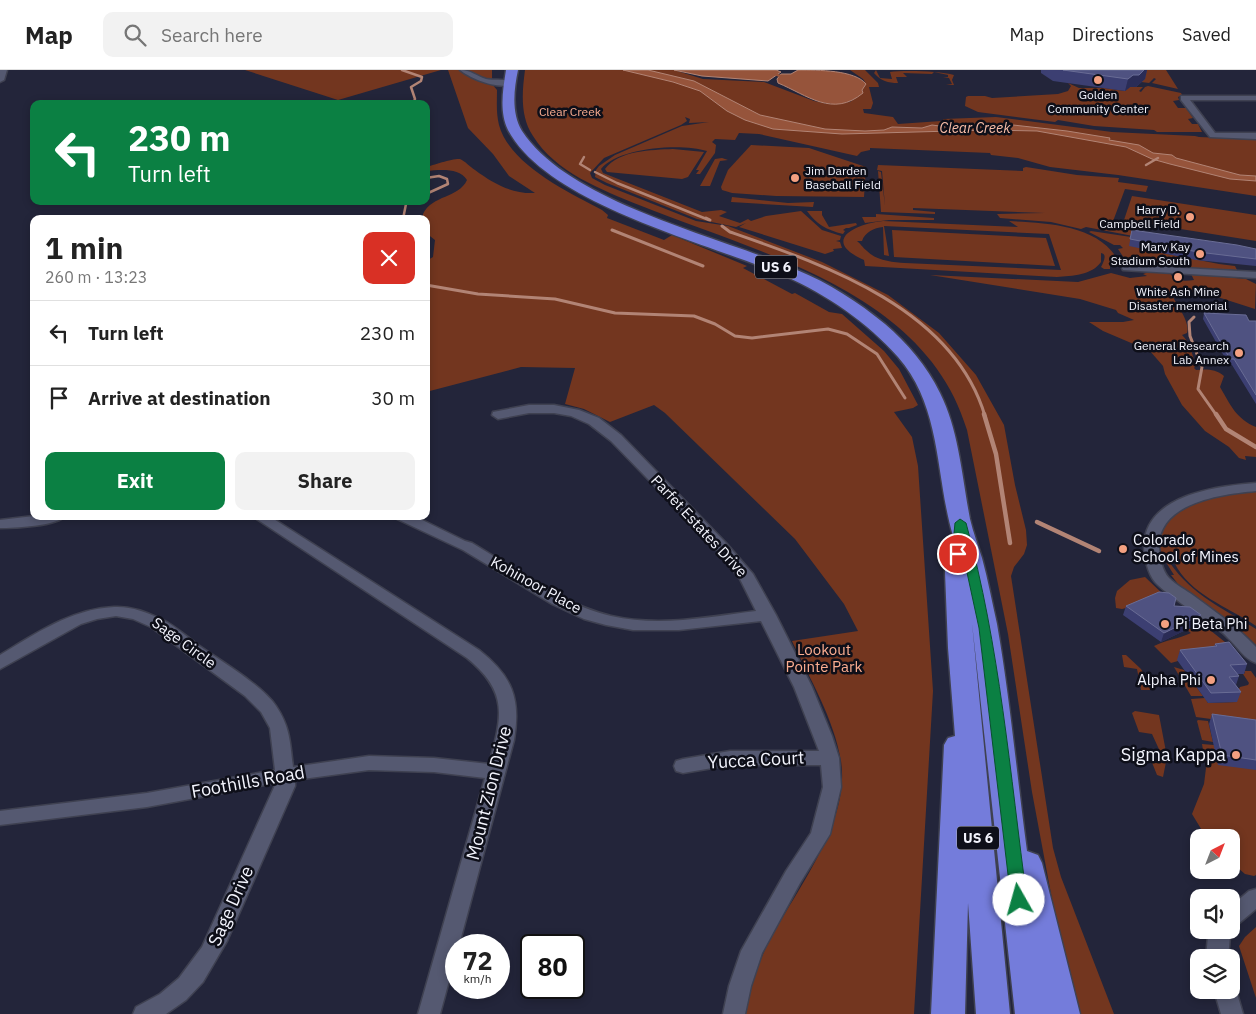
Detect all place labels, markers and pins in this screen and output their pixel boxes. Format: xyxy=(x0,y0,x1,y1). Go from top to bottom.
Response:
marker: Golden Community Center xyxy=(1092,74,1104,86)
place label: Golden Community Center xyxy=(1048,87,1149,116)
place label: Jim Darden Baseball Field xyxy=(805,163,881,192)
marker: Jim Darden Baseball Field xyxy=(789,172,801,184)
place label: Harry D. Campbell Field xyxy=(1099,202,1180,231)
marker: Harry D. Campbell Field xyxy=(1184,211,1196,223)
place label: Marv Kay Stadium South xyxy=(1111,239,1190,268)
marker: Marv Kay Stadium South xyxy=(1194,248,1206,260)
marker: White Ash Mine Disaster memorial xyxy=(1172,271,1184,283)
place label: White Ash Mine Disaster memorial xyxy=(1129,284,1227,313)
place label: General Research Lab Annex xyxy=(1134,338,1229,367)
marker: General Research Lab Annex xyxy=(1233,347,1245,359)
place label: Colorado School of Mines xyxy=(1133,530,1239,566)
pin xyxy=(937,533,979,575)
marker: Colorado School of Mines xyxy=(1117,543,1129,555)
place label: Pi Beta Phi xyxy=(1175,614,1248,633)
marker: Pi Beta Phi xyxy=(1159,618,1171,630)
place label: Alpha Phi xyxy=(1137,670,1201,689)
marker: Alpha Phi xyxy=(1205,674,1217,686)
place label: Sigma Kappa xyxy=(1121,743,1226,766)
marker: Sigma Kappa xyxy=(1230,749,1242,761)

